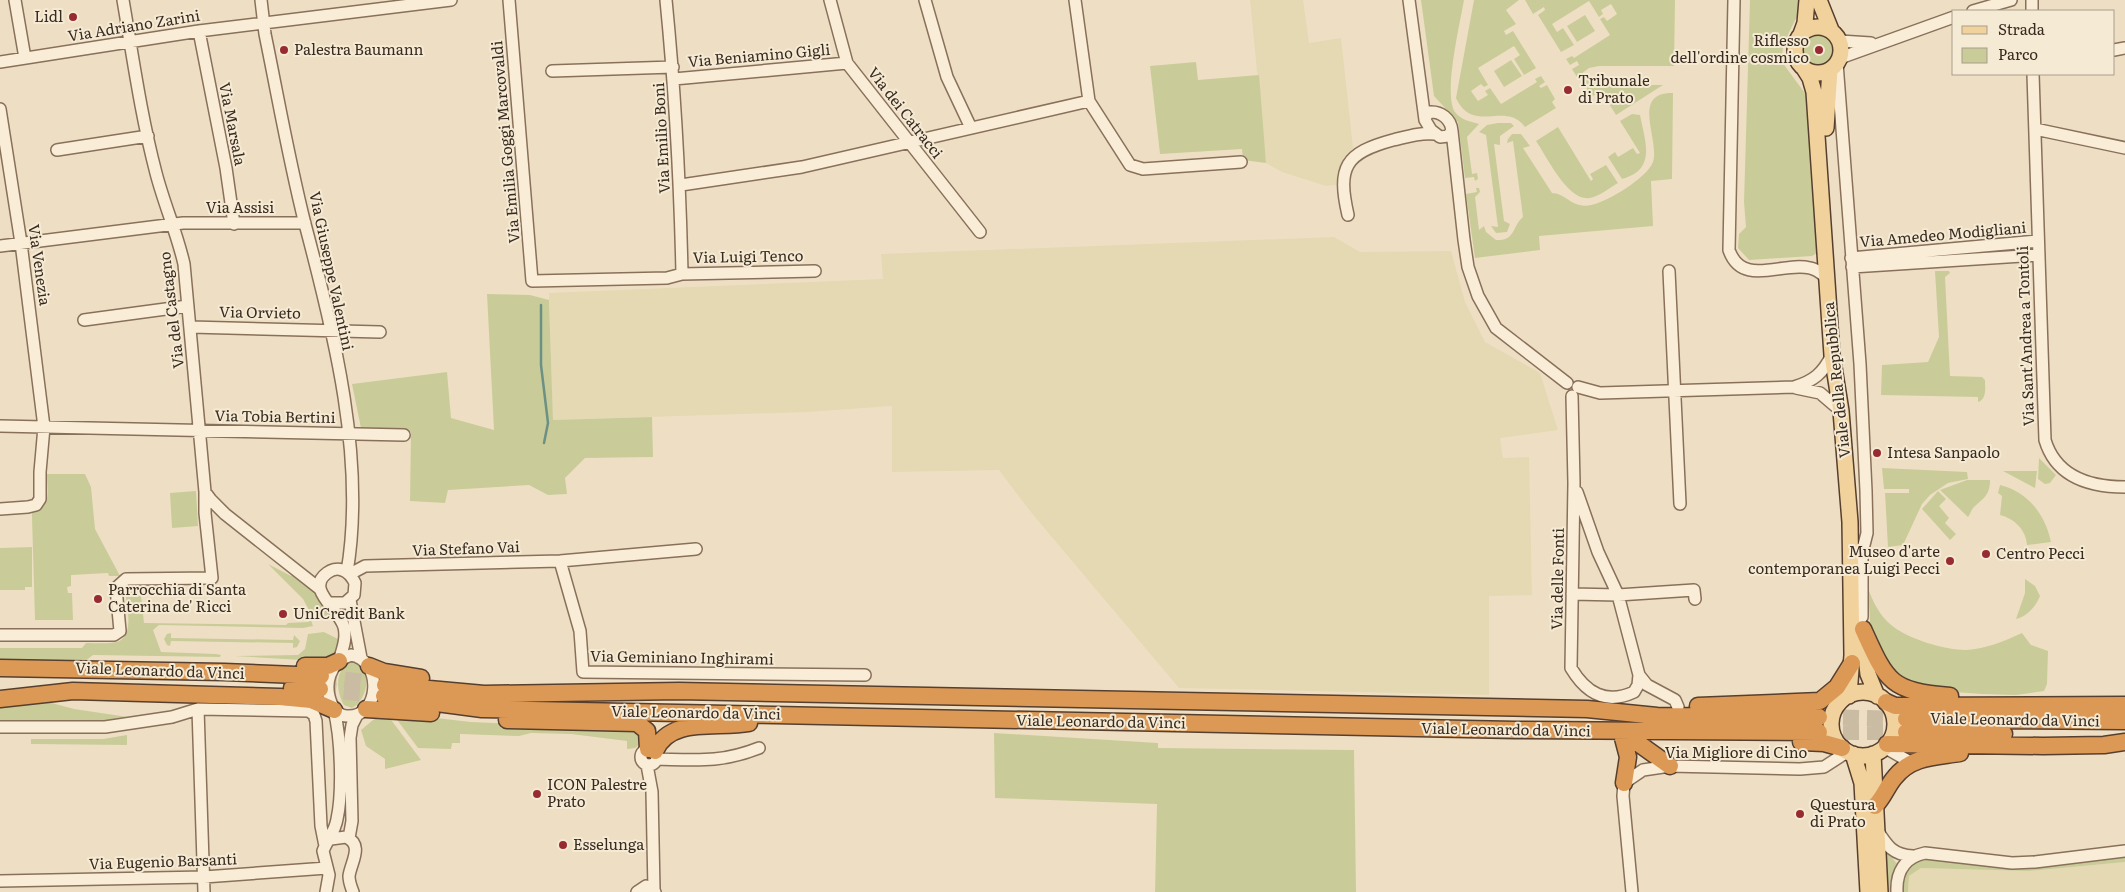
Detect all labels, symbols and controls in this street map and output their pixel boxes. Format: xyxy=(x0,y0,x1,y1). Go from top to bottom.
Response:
street label: Via Adriano Zarini xyxy=(66,3,201,46)
place label: Lidl xyxy=(34,4,63,27)
legend xyxy=(1952,10,2115,75)
marker: Lidl xyxy=(67,11,79,23)
text: Strada xyxy=(1998,17,2046,40)
place label: Riflesso dell'ordine cosmico xyxy=(1670,28,1809,68)
place label: Palestra Baumann xyxy=(294,37,423,60)
street label: Via Beniamino Gigli xyxy=(687,37,831,72)
street label: Via Emilia Goggi Marcovaldi xyxy=(484,40,525,244)
text: Parco xyxy=(1998,42,2038,65)
marker: Palestra Baumann xyxy=(278,44,290,56)
marker: Riflesso dell'ordine cosmico xyxy=(1813,44,1825,56)
street label: Via dei Catracci xyxy=(863,61,949,163)
place label: Tribunale di Prato xyxy=(1578,68,1650,108)
street label: Via Marsala xyxy=(214,80,253,168)
street label: Via Emilio Boni xyxy=(646,82,675,194)
marker: Tribunale di Prato xyxy=(1562,84,1574,96)
street label: Via Giuseppe Valentini xyxy=(304,189,361,352)
street label: Via Assisi xyxy=(206,195,274,218)
street label: Via Amedeo Modigliani xyxy=(1859,215,2027,252)
street label: Via Venezia xyxy=(23,223,58,308)
street label: Via Luigi Tenco xyxy=(692,243,804,268)
street label: Via Sant'Andrea a Tontoli xyxy=(2010,245,2039,427)
street label: Via del Castagno xyxy=(152,250,189,370)
street label: Via Orvieto xyxy=(219,299,301,324)
street label: Viale della Repubblica xyxy=(1816,300,1855,459)
street label: Via Tobia Bertini xyxy=(214,403,336,428)
place label: Intesa Sanpaolo xyxy=(1887,440,2000,463)
marker: Intesa Sanpaolo xyxy=(1871,447,1883,459)
street label: Via delle Fonti xyxy=(1544,528,1569,630)
street label: Via Stefano Vai xyxy=(412,534,520,561)
place label: Museo d'arte contemporanea Luigi Pecci xyxy=(1748,539,1940,579)
place label: Centro Pecci xyxy=(1996,541,2085,564)
marker: Centro Pecci xyxy=(1980,548,1992,560)
marker: Museo d'arte contemporanea Luigi Pecci xyxy=(1944,555,1956,567)
place label: Parrocchia di Santa Caterina de' Ricci xyxy=(108,577,247,617)
marker: Parrocchia di Santa Caterina de' Ricci xyxy=(92,593,104,605)
place label: UniCredit Bank xyxy=(293,601,406,624)
marker: UniCredit Bank xyxy=(277,608,289,620)
street label: Via Geminiano Inghirami xyxy=(590,643,774,670)
street label: Viale Leonardo da Vinci xyxy=(75,655,245,684)
street label: Viale Leonardo da Vinci xyxy=(611,699,781,724)
street label: Viale Leonardo da Vinci xyxy=(1930,706,2100,731)
street label: Viale Leonardo da Vinci xyxy=(1016,708,1186,733)
street label: Viale Leonardo da Vinci xyxy=(1421,716,1591,741)
street label: Via Migliore di Cino xyxy=(1665,740,1808,763)
place label: ICON Palestre Prato xyxy=(547,772,647,812)
marker: ICON Palestre Prato xyxy=(531,788,543,800)
place label: Questura di Prato xyxy=(1810,792,1877,832)
marker: Questura di Prato xyxy=(1794,808,1806,820)
place label: Esselunga xyxy=(573,832,645,855)
marker: Esselunga xyxy=(557,839,569,851)
street label: Via Eugenio Barsanti xyxy=(88,846,238,875)

